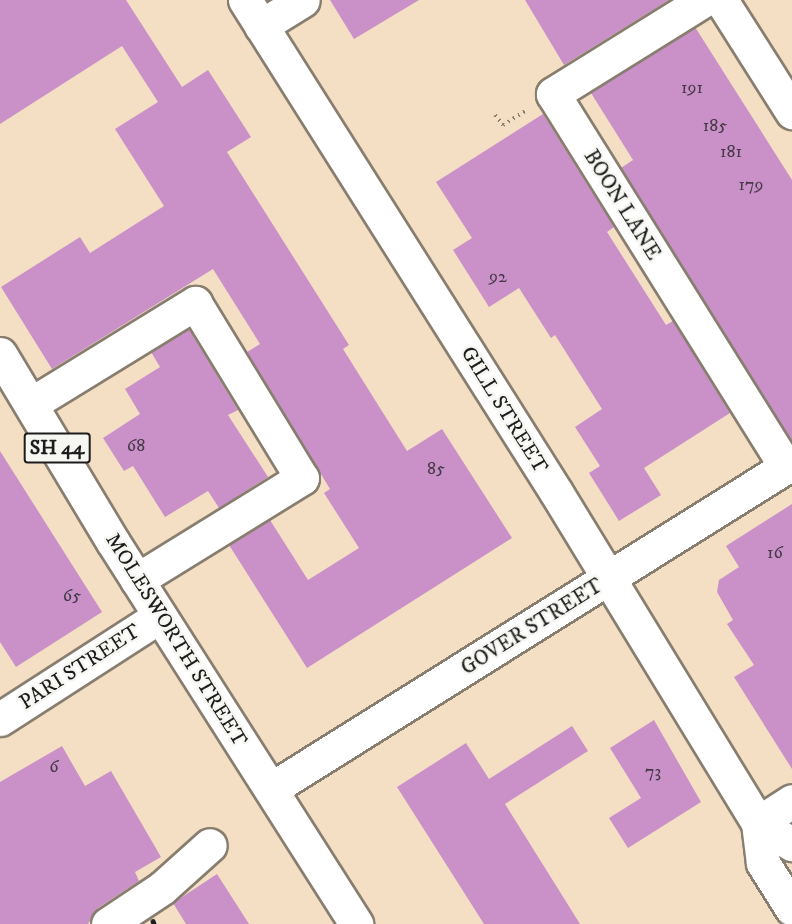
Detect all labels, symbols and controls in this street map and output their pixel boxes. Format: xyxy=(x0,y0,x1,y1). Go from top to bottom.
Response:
house number: 191 xyxy=(681,77,703,99)
house number: 185 xyxy=(703,115,727,137)
house number: 181 xyxy=(720,141,742,163)
street label: BOON LANE xyxy=(578,145,666,265)
house number: 179 xyxy=(738,174,764,196)
house number: 92 xyxy=(489,266,507,288)
street label: GILL STREET xyxy=(455,342,553,478)
road number: SH 44 xyxy=(22,431,92,465)
house number: 68 xyxy=(127,435,145,457)
house number: 85 xyxy=(427,458,445,480)
street label: MOLESWORTH STREET xyxy=(100,529,252,751)
house number: 16 xyxy=(767,542,783,564)
street label: GOVER STREET xyxy=(456,573,608,681)
house number: 65 xyxy=(63,585,81,607)
street label: PARI STREET xyxy=(15,619,145,715)
house number: 6 xyxy=(49,756,59,778)
house number: 73 xyxy=(645,761,661,783)

